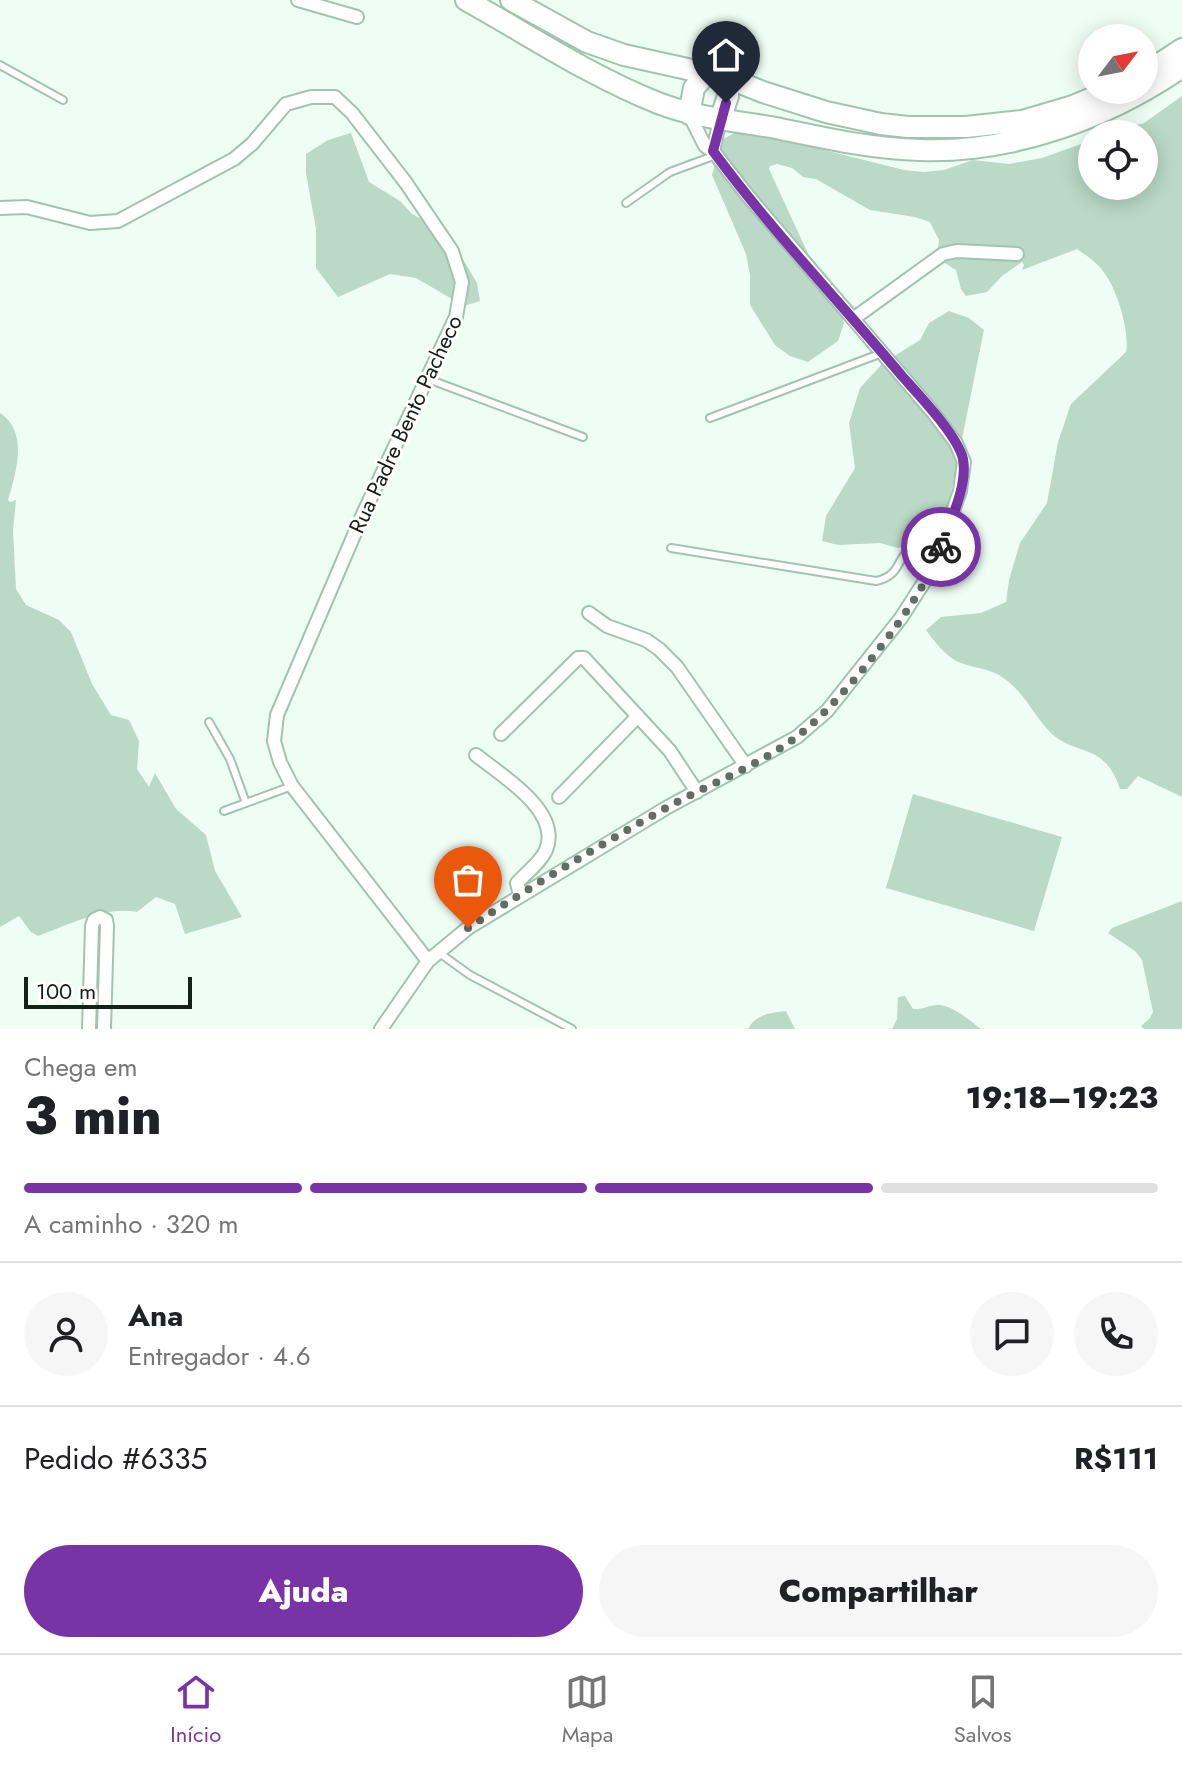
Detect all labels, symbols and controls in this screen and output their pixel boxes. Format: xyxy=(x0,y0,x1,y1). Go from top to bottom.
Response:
pin xyxy=(692,21,760,103)
north arrow xyxy=(1078,24,1158,104)
map controls xyxy=(1078,24,1158,200)
icon: home xyxy=(704,33,748,77)
button: locate xyxy=(1078,120,1158,200)
street label: Rua Padre Bento Pacheco xyxy=(340,310,470,538)
courier xyxy=(901,507,981,587)
icon: bike xyxy=(919,525,963,569)
pin xyxy=(434,846,502,928)
icon: bag xyxy=(446,858,490,902)
scale bar xyxy=(24,973,192,1009)
text: 100 m xyxy=(36,975,96,1007)
text: Chega em xyxy=(24,1048,138,1086)
text: 19:18–19:23 xyxy=(966,1076,1158,1119)
text: 3 min xyxy=(24,1078,162,1154)
text: A caminho · 320 m xyxy=(24,1205,239,1243)
button: person xyxy=(24,1292,108,1376)
button: chat xyxy=(970,1292,1054,1376)
button: phone xyxy=(1074,1292,1158,1376)
text: Ana xyxy=(128,1294,183,1337)
text: Entregador · 4.6 xyxy=(128,1337,311,1375)
text: Pedido #6335 xyxy=(24,1437,207,1480)
text: R$111 xyxy=(1074,1437,1158,1480)
button: Ajuda xyxy=(24,1545,583,1637)
button: Compartilhar xyxy=(599,1545,1158,1637)
tab: Início xyxy=(170,1670,221,1750)
tab: Mapa xyxy=(562,1670,613,1750)
tab: Salvos xyxy=(954,1670,1012,1750)

